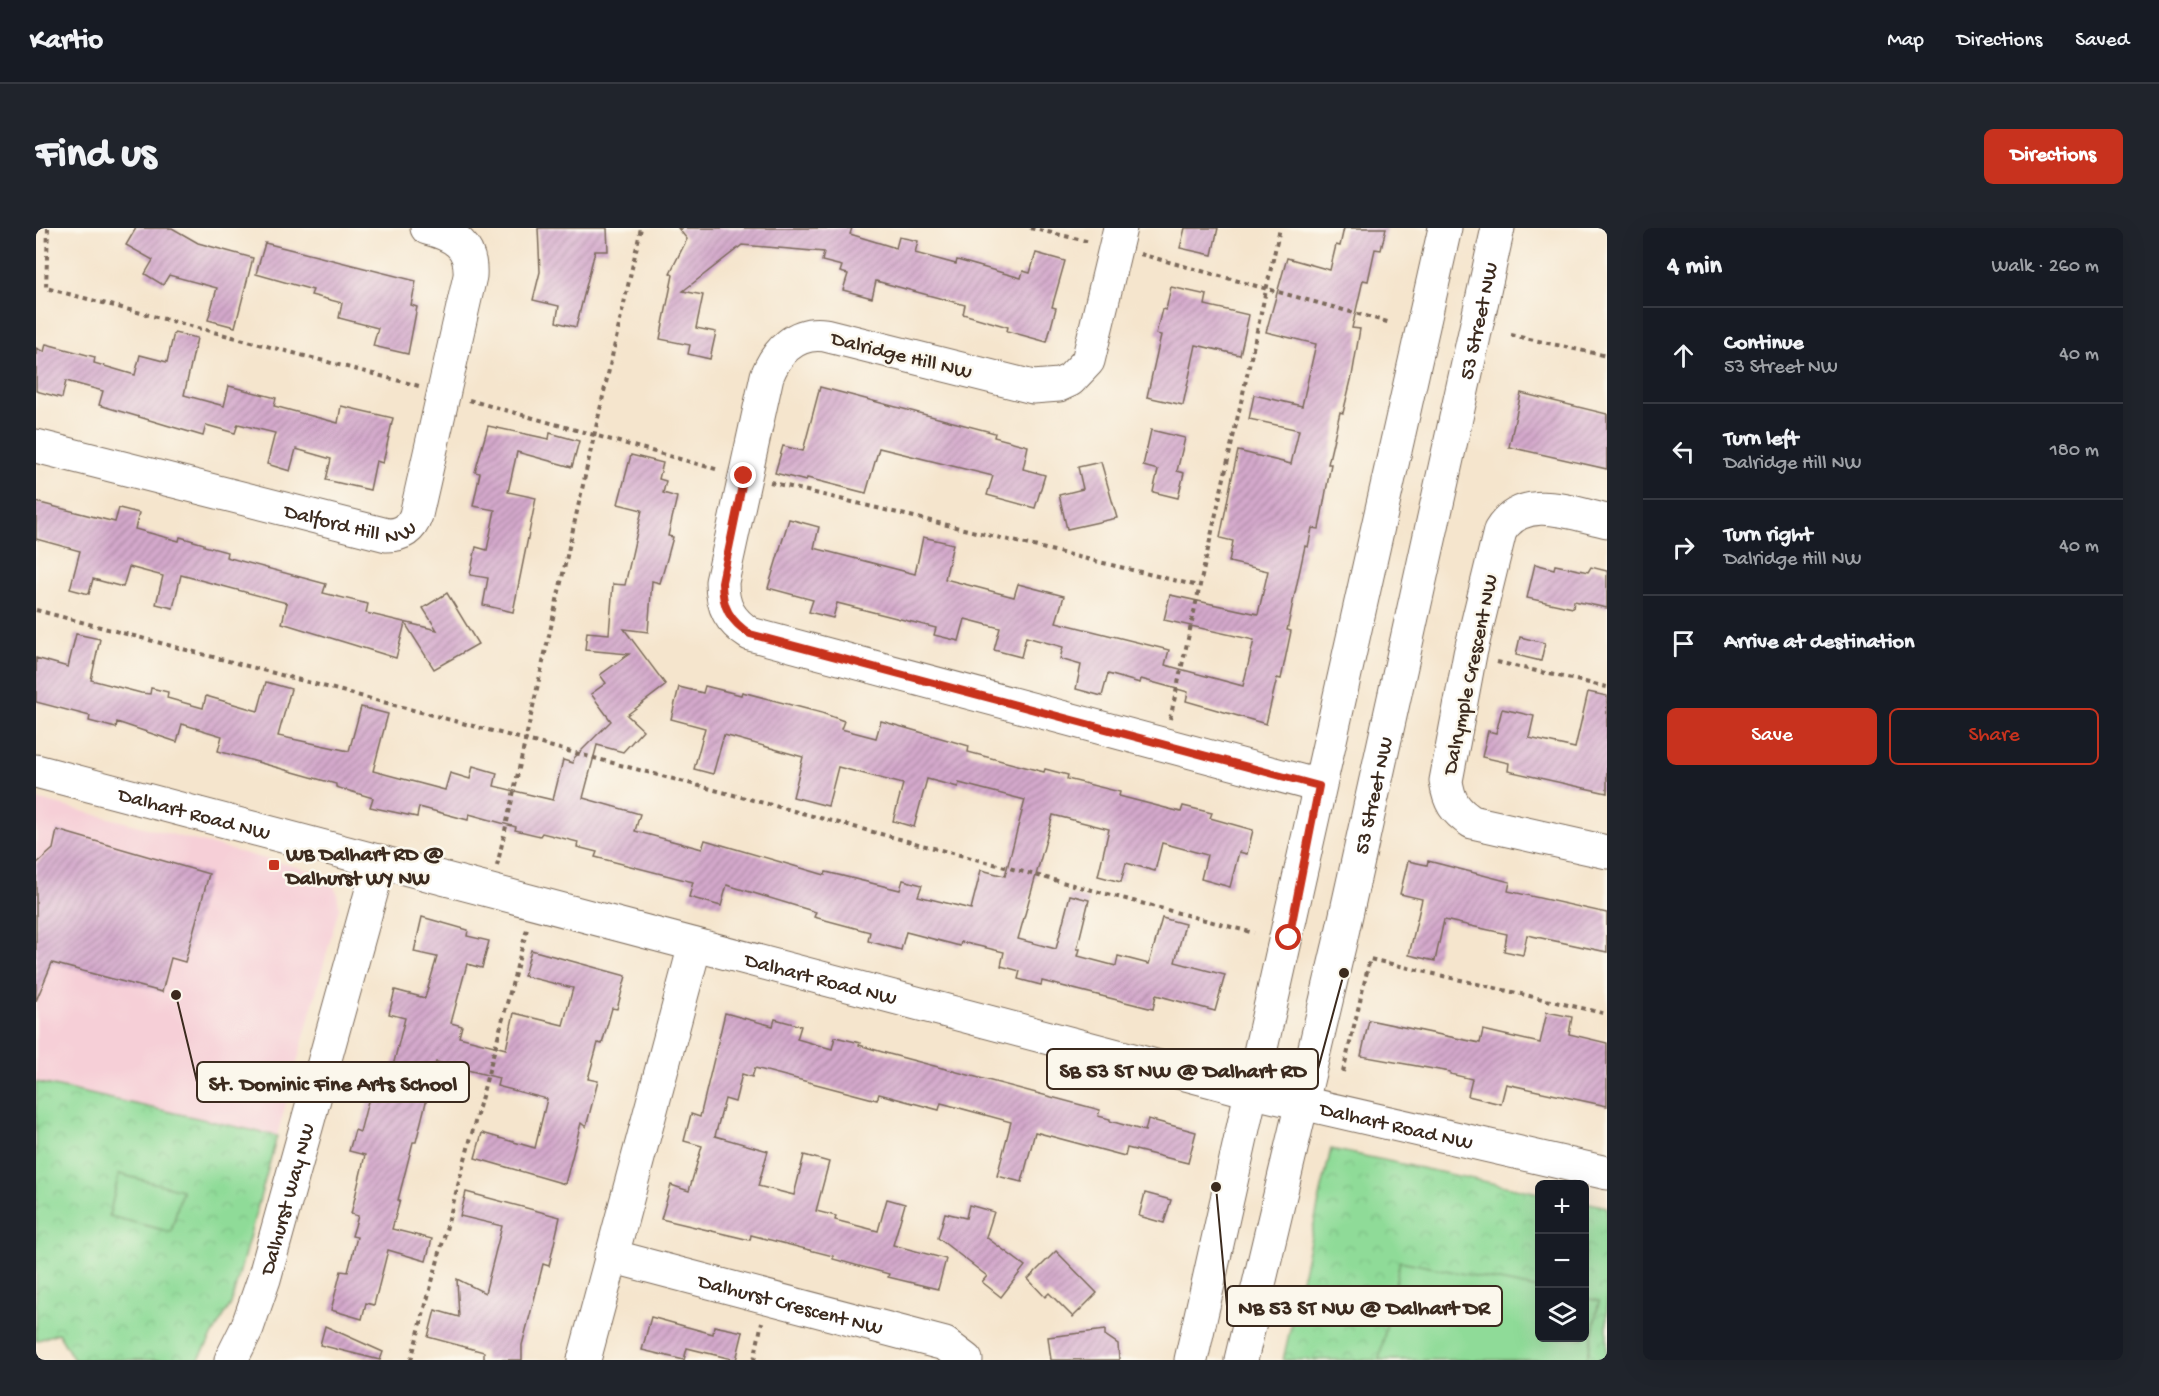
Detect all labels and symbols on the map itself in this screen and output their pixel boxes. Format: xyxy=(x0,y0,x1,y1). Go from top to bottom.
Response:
street label: 53 Street NW xyxy=(1456,260,1506,382)
street label: Dalridge Hill NW xyxy=(826,327,974,387)
route end xyxy=(730,462,756,488)
street label: Dalford Hill NW xyxy=(279,500,423,551)
street label: Dalrymple Crescent NW xyxy=(1439,572,1506,779)
street label: 53 Street NW xyxy=(1351,735,1401,857)
street label: Dalhart Road NW xyxy=(113,784,273,848)
place label: WB Dalhart RD @ Dalhurst WY NW xyxy=(284,844,444,893)
marker: WB Dalhart RD @ Dalhurst WY NW xyxy=(267,858,281,872)
route start xyxy=(1275,924,1301,950)
street label: Dalhart Road NW xyxy=(740,949,899,1013)
callout: SB 53 ST NW @ Dalhart RD xyxy=(1047,1049,1318,1089)
text: SB 53 ST NW @ Dalhart RD xyxy=(1059,1060,1307,1086)
callout: St. Dominic Fine Arts School xyxy=(197,1062,469,1102)
text: St. Dominic Fine Arts School xyxy=(209,1073,457,1099)
street label: Dalhart Road NW xyxy=(1315,1098,1475,1158)
street label: Dalhurst Way NW xyxy=(256,1121,323,1280)
street label: Dalhurst Crescent NW xyxy=(693,1270,885,1343)
callout: NB 53 ST NW @ Dalhart DR xyxy=(1227,1286,1502,1326)
text: NB 53 ST NW @ Dalhart DR xyxy=(1238,1297,1491,1323)

